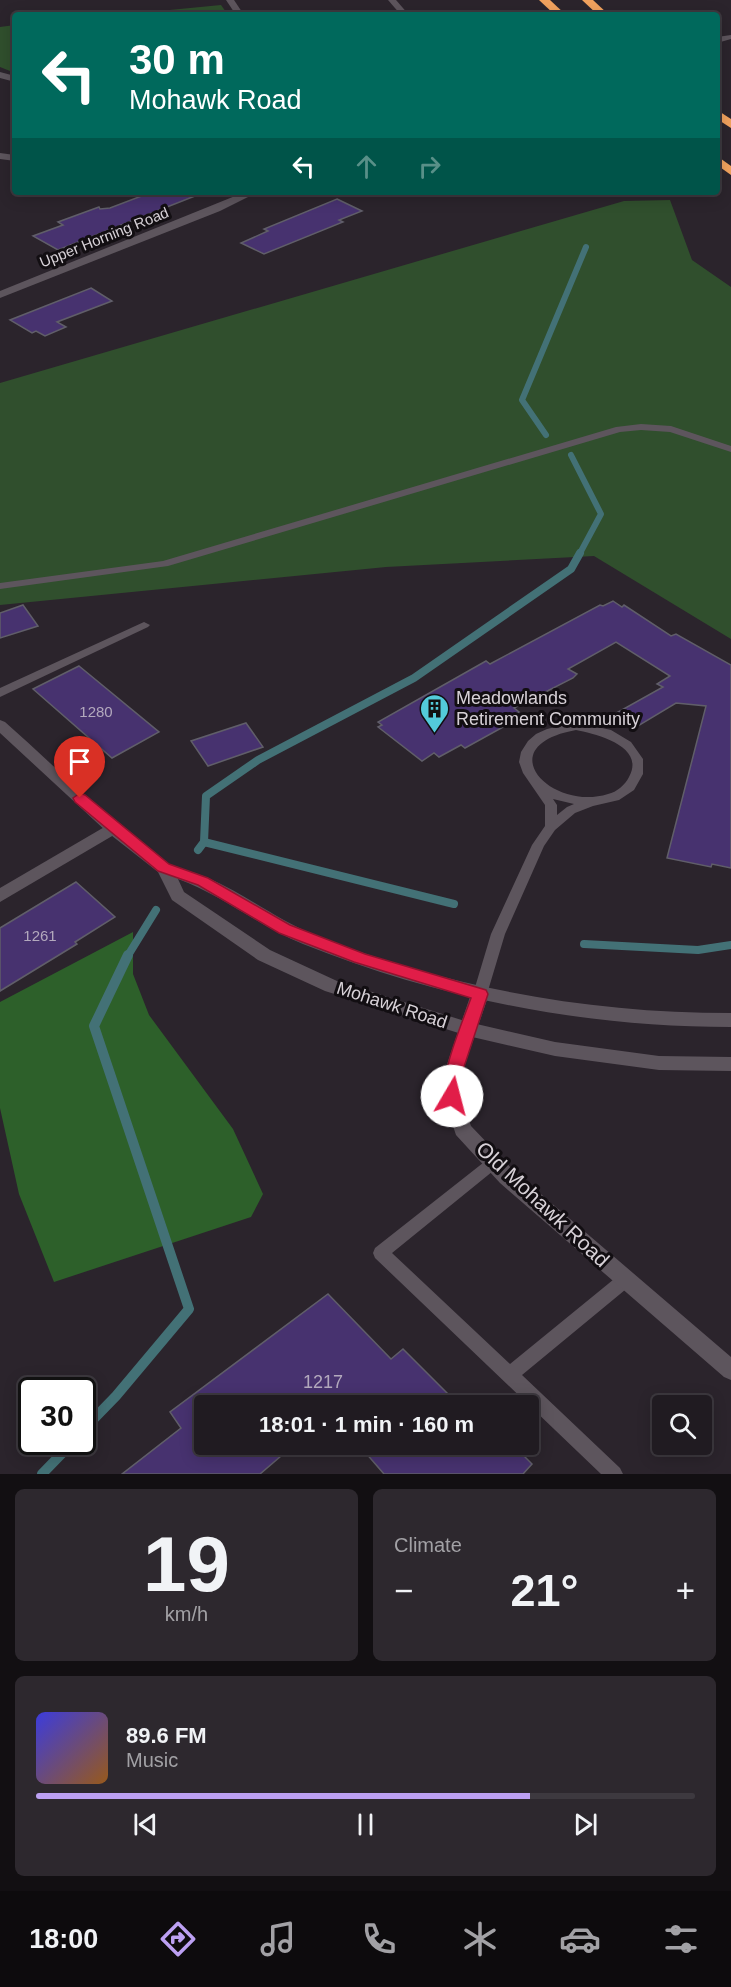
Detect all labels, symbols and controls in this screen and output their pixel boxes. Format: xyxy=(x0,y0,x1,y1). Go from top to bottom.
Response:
icon: left xyxy=(30,36,108,114)
text: 30 m xyxy=(129,36,225,83)
text: Mohawk Road xyxy=(129,85,302,115)
icon: left xyxy=(287,150,320,183)
icon: ahead xyxy=(350,150,383,183)
icon: right xyxy=(413,150,446,183)
street label: Upper Horning Road xyxy=(37,203,171,271)
place label: Meadowlands Retirement Community xyxy=(456,688,640,729)
building icon: Meadowlands Retirement Community xyxy=(419,692,451,734)
house number: 1280 xyxy=(79,703,113,720)
pin xyxy=(54,736,105,798)
icon: arrive xyxy=(63,745,96,778)
house number: 1261 xyxy=(23,927,57,944)
street label: Mohawk Road xyxy=(334,978,450,1032)
position arrow xyxy=(420,1064,484,1128)
street label: Old Mohawk Road xyxy=(472,1137,614,1271)
house number: 1217 xyxy=(303,1372,343,1392)
speed limit sign: 30 xyxy=(18,1377,96,1455)
map controls xyxy=(652,1395,712,1455)
button: search xyxy=(652,1395,712,1455)
text: 18:01 · 1 min · 160 m xyxy=(259,1412,474,1437)
text: 19 xyxy=(143,1520,230,1608)
text: Climate xyxy=(394,1534,462,1556)
text: 21° xyxy=(510,1565,579,1616)
text: − xyxy=(394,1572,413,1609)
text: + xyxy=(676,1572,695,1609)
text: km/h xyxy=(165,1603,208,1625)
text: 89.6 FM xyxy=(126,1723,207,1748)
text: Music xyxy=(126,1749,178,1771)
icon: previous xyxy=(129,1808,162,1841)
icon: pause xyxy=(349,1808,382,1841)
icon: next xyxy=(569,1808,602,1841)
icon: directions xyxy=(157,1918,199,1960)
icon: music xyxy=(257,1918,299,1960)
icon: phone xyxy=(358,1918,400,1960)
icon: climate xyxy=(459,1918,501,1960)
icon: car xyxy=(559,1918,601,1960)
icon: filters xyxy=(660,1918,702,1960)
text: 18:00 xyxy=(29,1924,98,1954)

